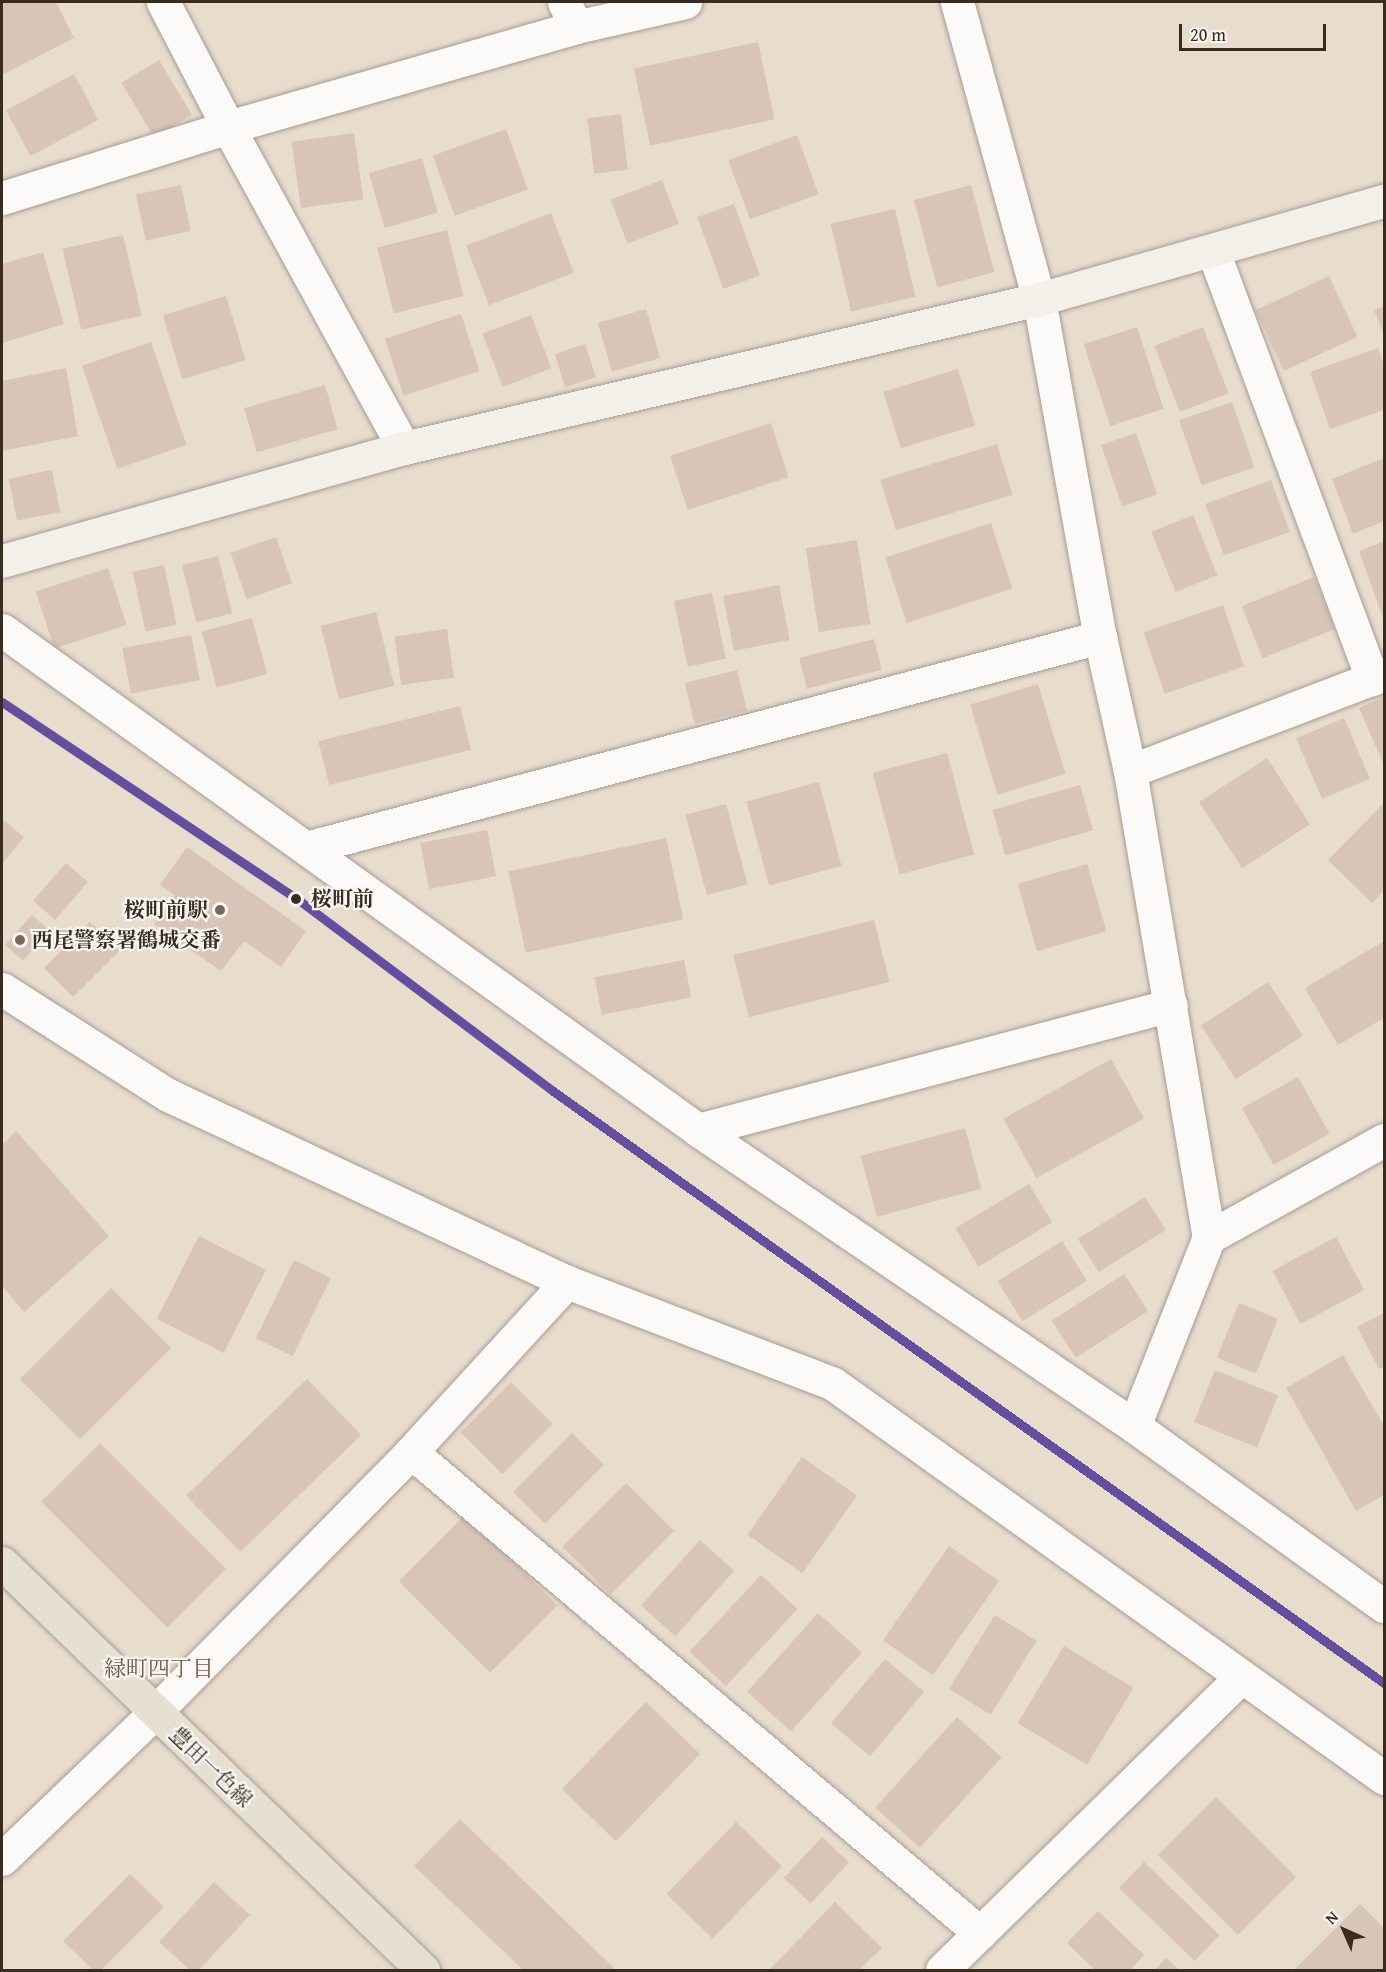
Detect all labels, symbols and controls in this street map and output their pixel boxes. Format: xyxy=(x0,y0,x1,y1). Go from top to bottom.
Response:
scale bar xyxy=(1182,12,1329,50)
text: 20 m xyxy=(1190,21,1226,48)
place label: 桜町前 xyxy=(311,886,374,912)
marker: 桜町前 xyxy=(286,889,306,909)
place label: 桜町前駅 xyxy=(124,897,208,923)
marker: 桜町前駅 xyxy=(213,903,227,917)
place label: 西尾警察署鶴城交番 xyxy=(32,927,221,953)
marker: 西尾警察署鶴城交番 xyxy=(13,933,27,947)
district label: 緑町四丁目 xyxy=(104,1656,214,1682)
street label: 豊田一色線 xyxy=(164,1721,258,1813)
north arrow xyxy=(1314,1900,1374,1960)
text: N xyxy=(1319,1905,1344,1930)

